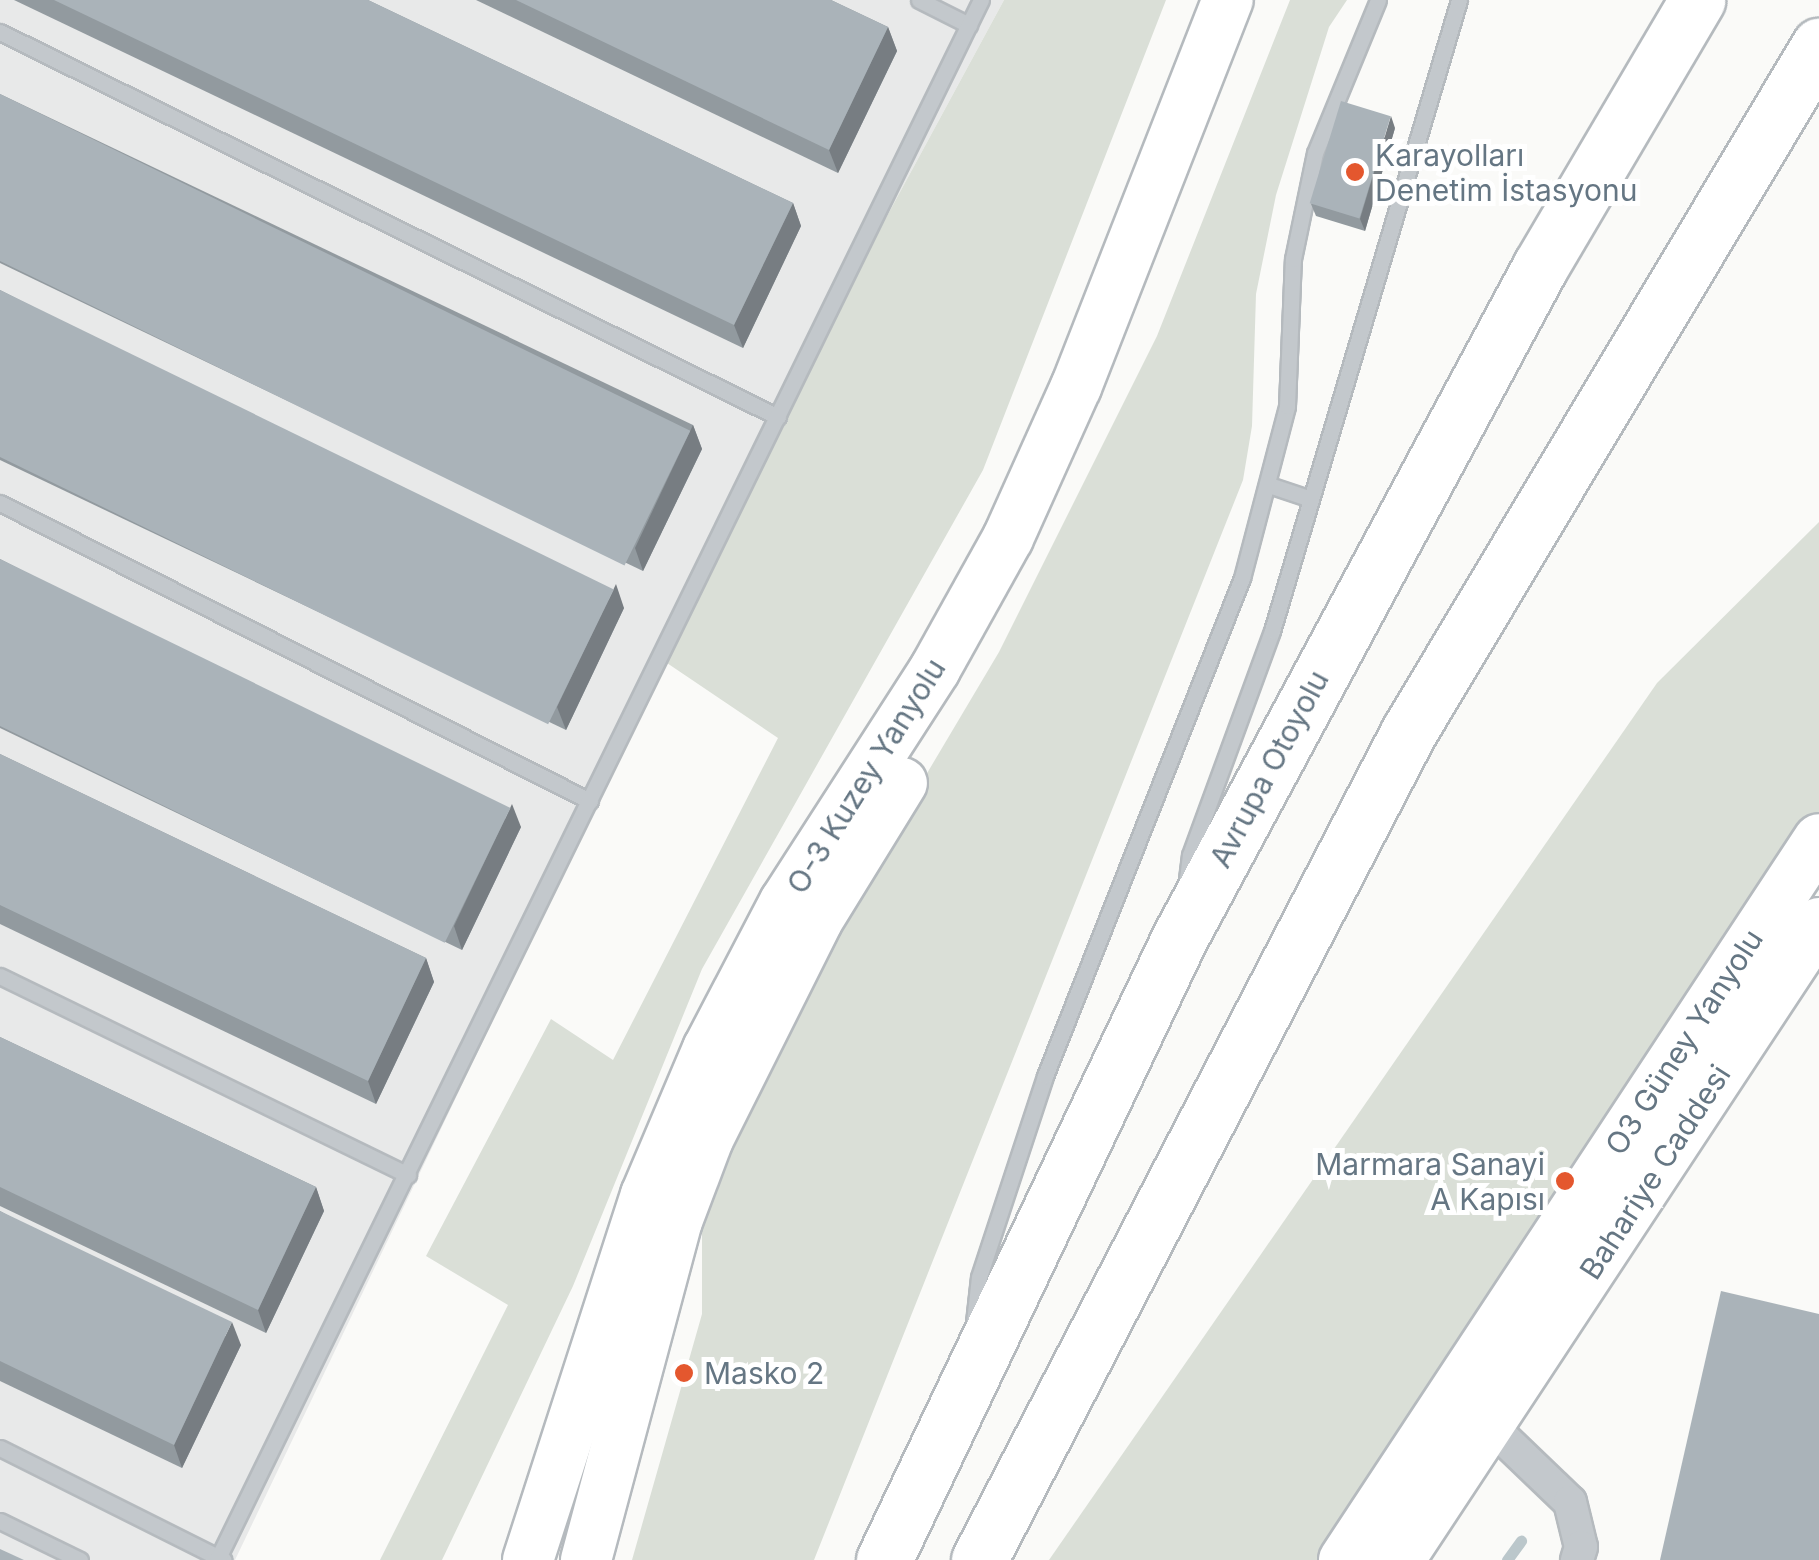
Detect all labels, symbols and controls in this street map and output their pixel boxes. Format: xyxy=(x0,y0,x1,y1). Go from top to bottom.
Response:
place label: Karayolları Denetim İstasyonu xyxy=(1375,137,1637,208)
marker: Karayolları Denetim İstasyonu xyxy=(1344,161,1366,183)
street label: O-3 Kuzey Yanyolu xyxy=(779,652,953,900)
street label: Avrupa Otoyolu xyxy=(1202,664,1336,874)
street label: O3 Güney Yanyolu xyxy=(1598,923,1770,1161)
street label: Bahariye Caddesi xyxy=(1572,1058,1738,1286)
place label: Marmara Sanayi A Kapısı xyxy=(1315,1146,1545,1216)
marker: Marmara Sanayi A Kapısı xyxy=(1554,1170,1576,1192)
place label: Masko 2 xyxy=(704,1355,824,1391)
marker: Masko 2 xyxy=(673,1362,695,1384)

